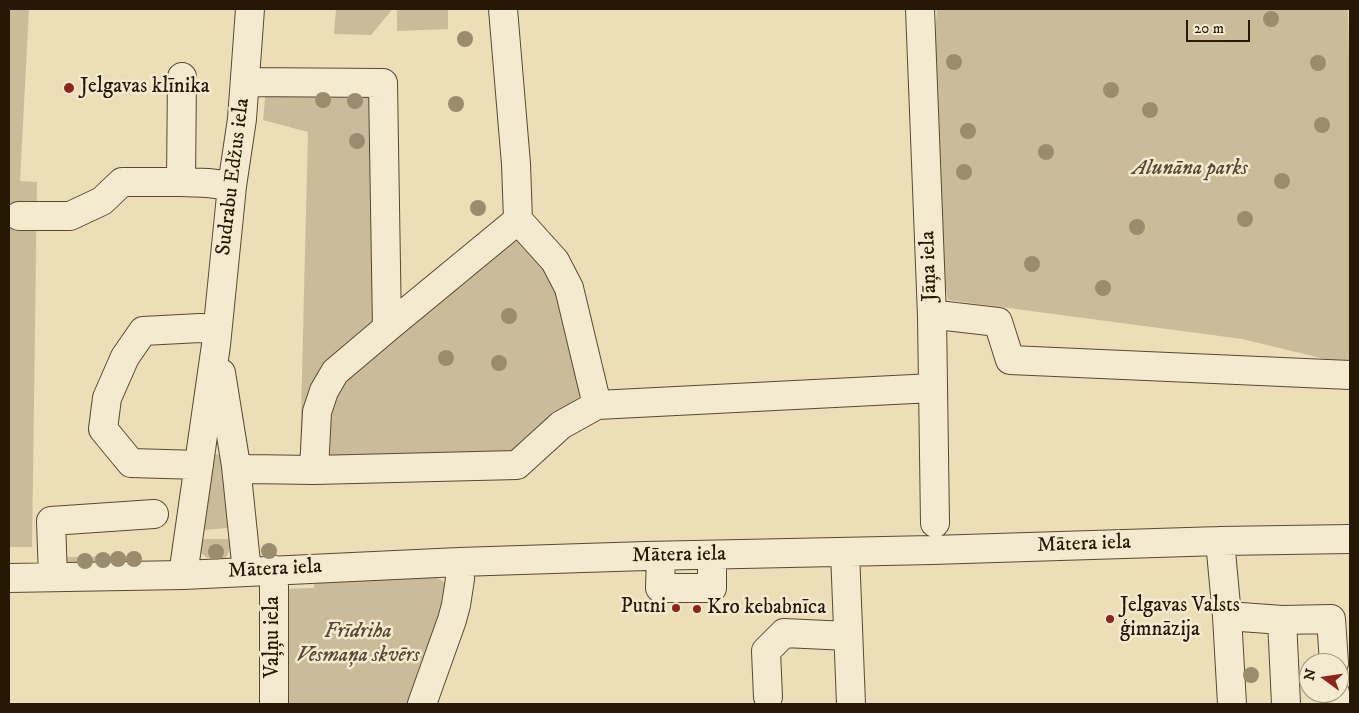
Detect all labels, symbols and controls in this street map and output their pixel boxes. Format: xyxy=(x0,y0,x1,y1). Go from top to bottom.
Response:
scale bar xyxy=(1189,10,1253,42)
text: 20 m xyxy=(1194,19,1224,38)
place label: Jelgavas klīnika xyxy=(80,75,210,101)
marker: Jelgavas klīnika xyxy=(62,81,76,95)
street label: Sudrabu Edžus iela xyxy=(212,97,256,257)
park label: Alunāna parks xyxy=(1132,157,1248,183)
street label: Jāņa iela xyxy=(916,230,944,302)
street label: Mātera iela xyxy=(1037,531,1131,559)
street label: Mātera iela xyxy=(632,543,726,569)
street label: Mātera iela xyxy=(227,555,323,585)
place label: Jelgavas Valsts ģimnāzija xyxy=(1120,594,1240,644)
place label: Putni xyxy=(621,595,666,621)
street label: Vaļņu iela xyxy=(261,596,287,678)
place label: Kro kebabnīca xyxy=(707,596,826,622)
marker: Putni xyxy=(670,602,682,614)
marker: Kro kebabnīca xyxy=(691,603,703,615)
marker: Jelgavas Valsts ģimnāzija xyxy=(1104,613,1116,625)
park label: Frīdriha Vesmaņa skvērs xyxy=(296,620,420,670)
north arrow xyxy=(1299,653,1349,703)
text: N xyxy=(1300,667,1321,682)

